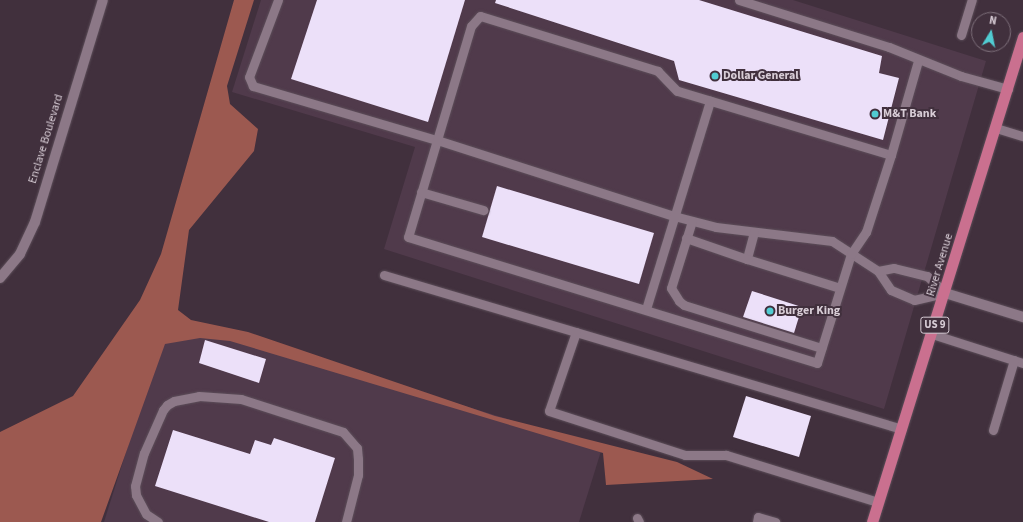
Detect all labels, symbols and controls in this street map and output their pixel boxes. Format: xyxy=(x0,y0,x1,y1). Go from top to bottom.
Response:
north arrow xyxy=(971,12,1011,52)
text: N xyxy=(988,13,998,29)
place label: Dollar General xyxy=(723,69,799,83)
marker: Dollar General xyxy=(710,71,720,81)
street label: Enclave Boulevard xyxy=(26,93,66,185)
place label: M&T Bank xyxy=(883,107,936,121)
marker: M&T Bank xyxy=(870,109,880,119)
street label: River Avenue xyxy=(924,232,956,298)
place label: Burger King xyxy=(778,304,840,318)
marker: Burger King xyxy=(765,306,775,316)
road number: US 9 xyxy=(920,316,950,334)

